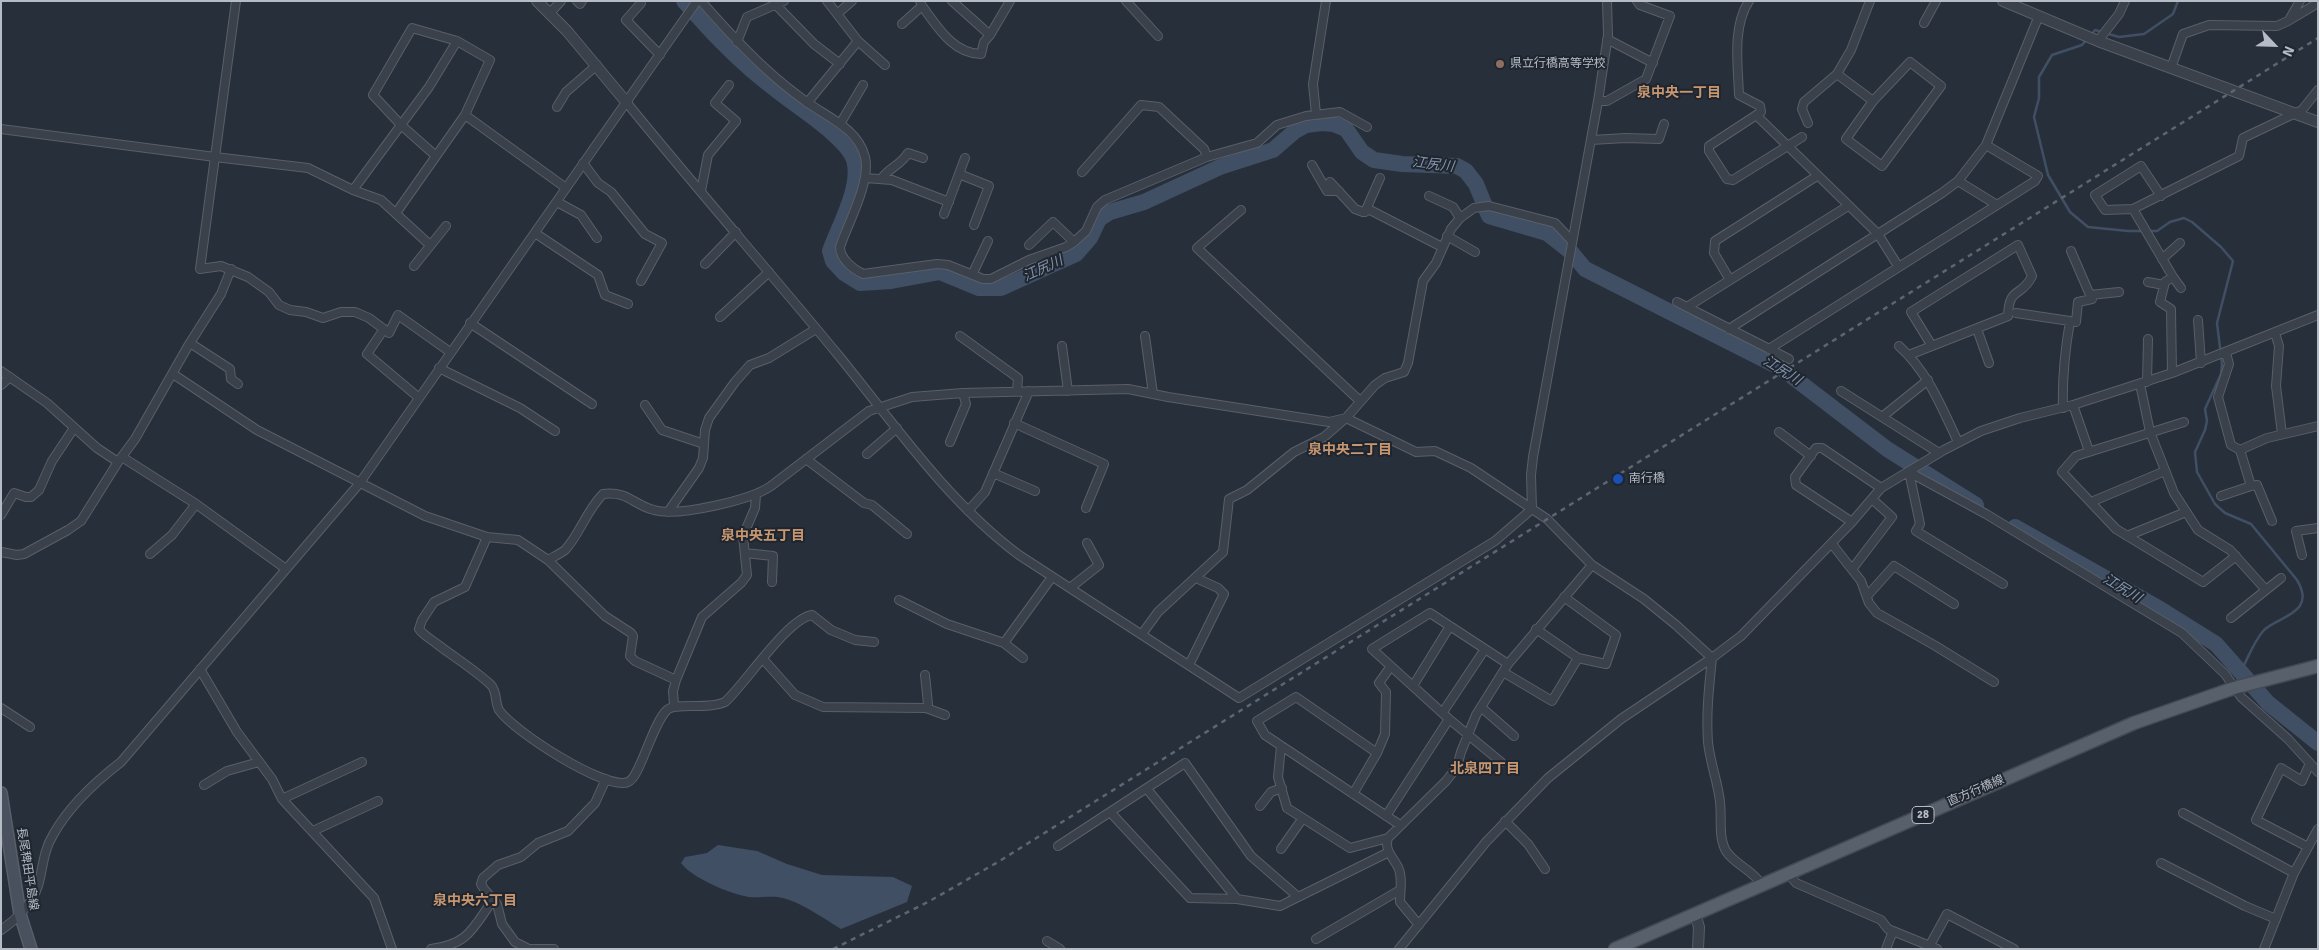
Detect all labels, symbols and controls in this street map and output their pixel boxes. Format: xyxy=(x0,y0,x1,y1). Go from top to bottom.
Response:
north arrow xyxy=(2249,20,2299,70)
text: N xyxy=(2278,43,2298,59)
place label: 県立行橋高等学校 xyxy=(1510,57,1606,71)
marker: 県立行橋高等学校 xyxy=(1494,58,1506,70)
district label: 泉中央一丁目 xyxy=(1637,85,1721,101)
water label: 江尻川 xyxy=(1411,154,1455,176)
water label: 江尻川 xyxy=(1020,253,1066,285)
water label: 江尻川 xyxy=(1760,353,1804,389)
district label: 泉中央二丁目 xyxy=(1308,442,1392,458)
marker: 南行橋 xyxy=(1611,472,1625,486)
place label: 南行橋 xyxy=(1629,472,1665,486)
district label: 泉中央五丁目 xyxy=(721,528,805,544)
water label: 江尻川 xyxy=(2100,571,2144,607)
district label: 北泉四丁目 xyxy=(1450,761,1520,777)
street label: 直方行橋線 xyxy=(1946,773,2006,809)
road number: 28 xyxy=(1912,806,1934,824)
street label: 長尾稗田平島線 xyxy=(13,826,41,912)
district label: 泉中央六丁目 xyxy=(433,893,517,909)

